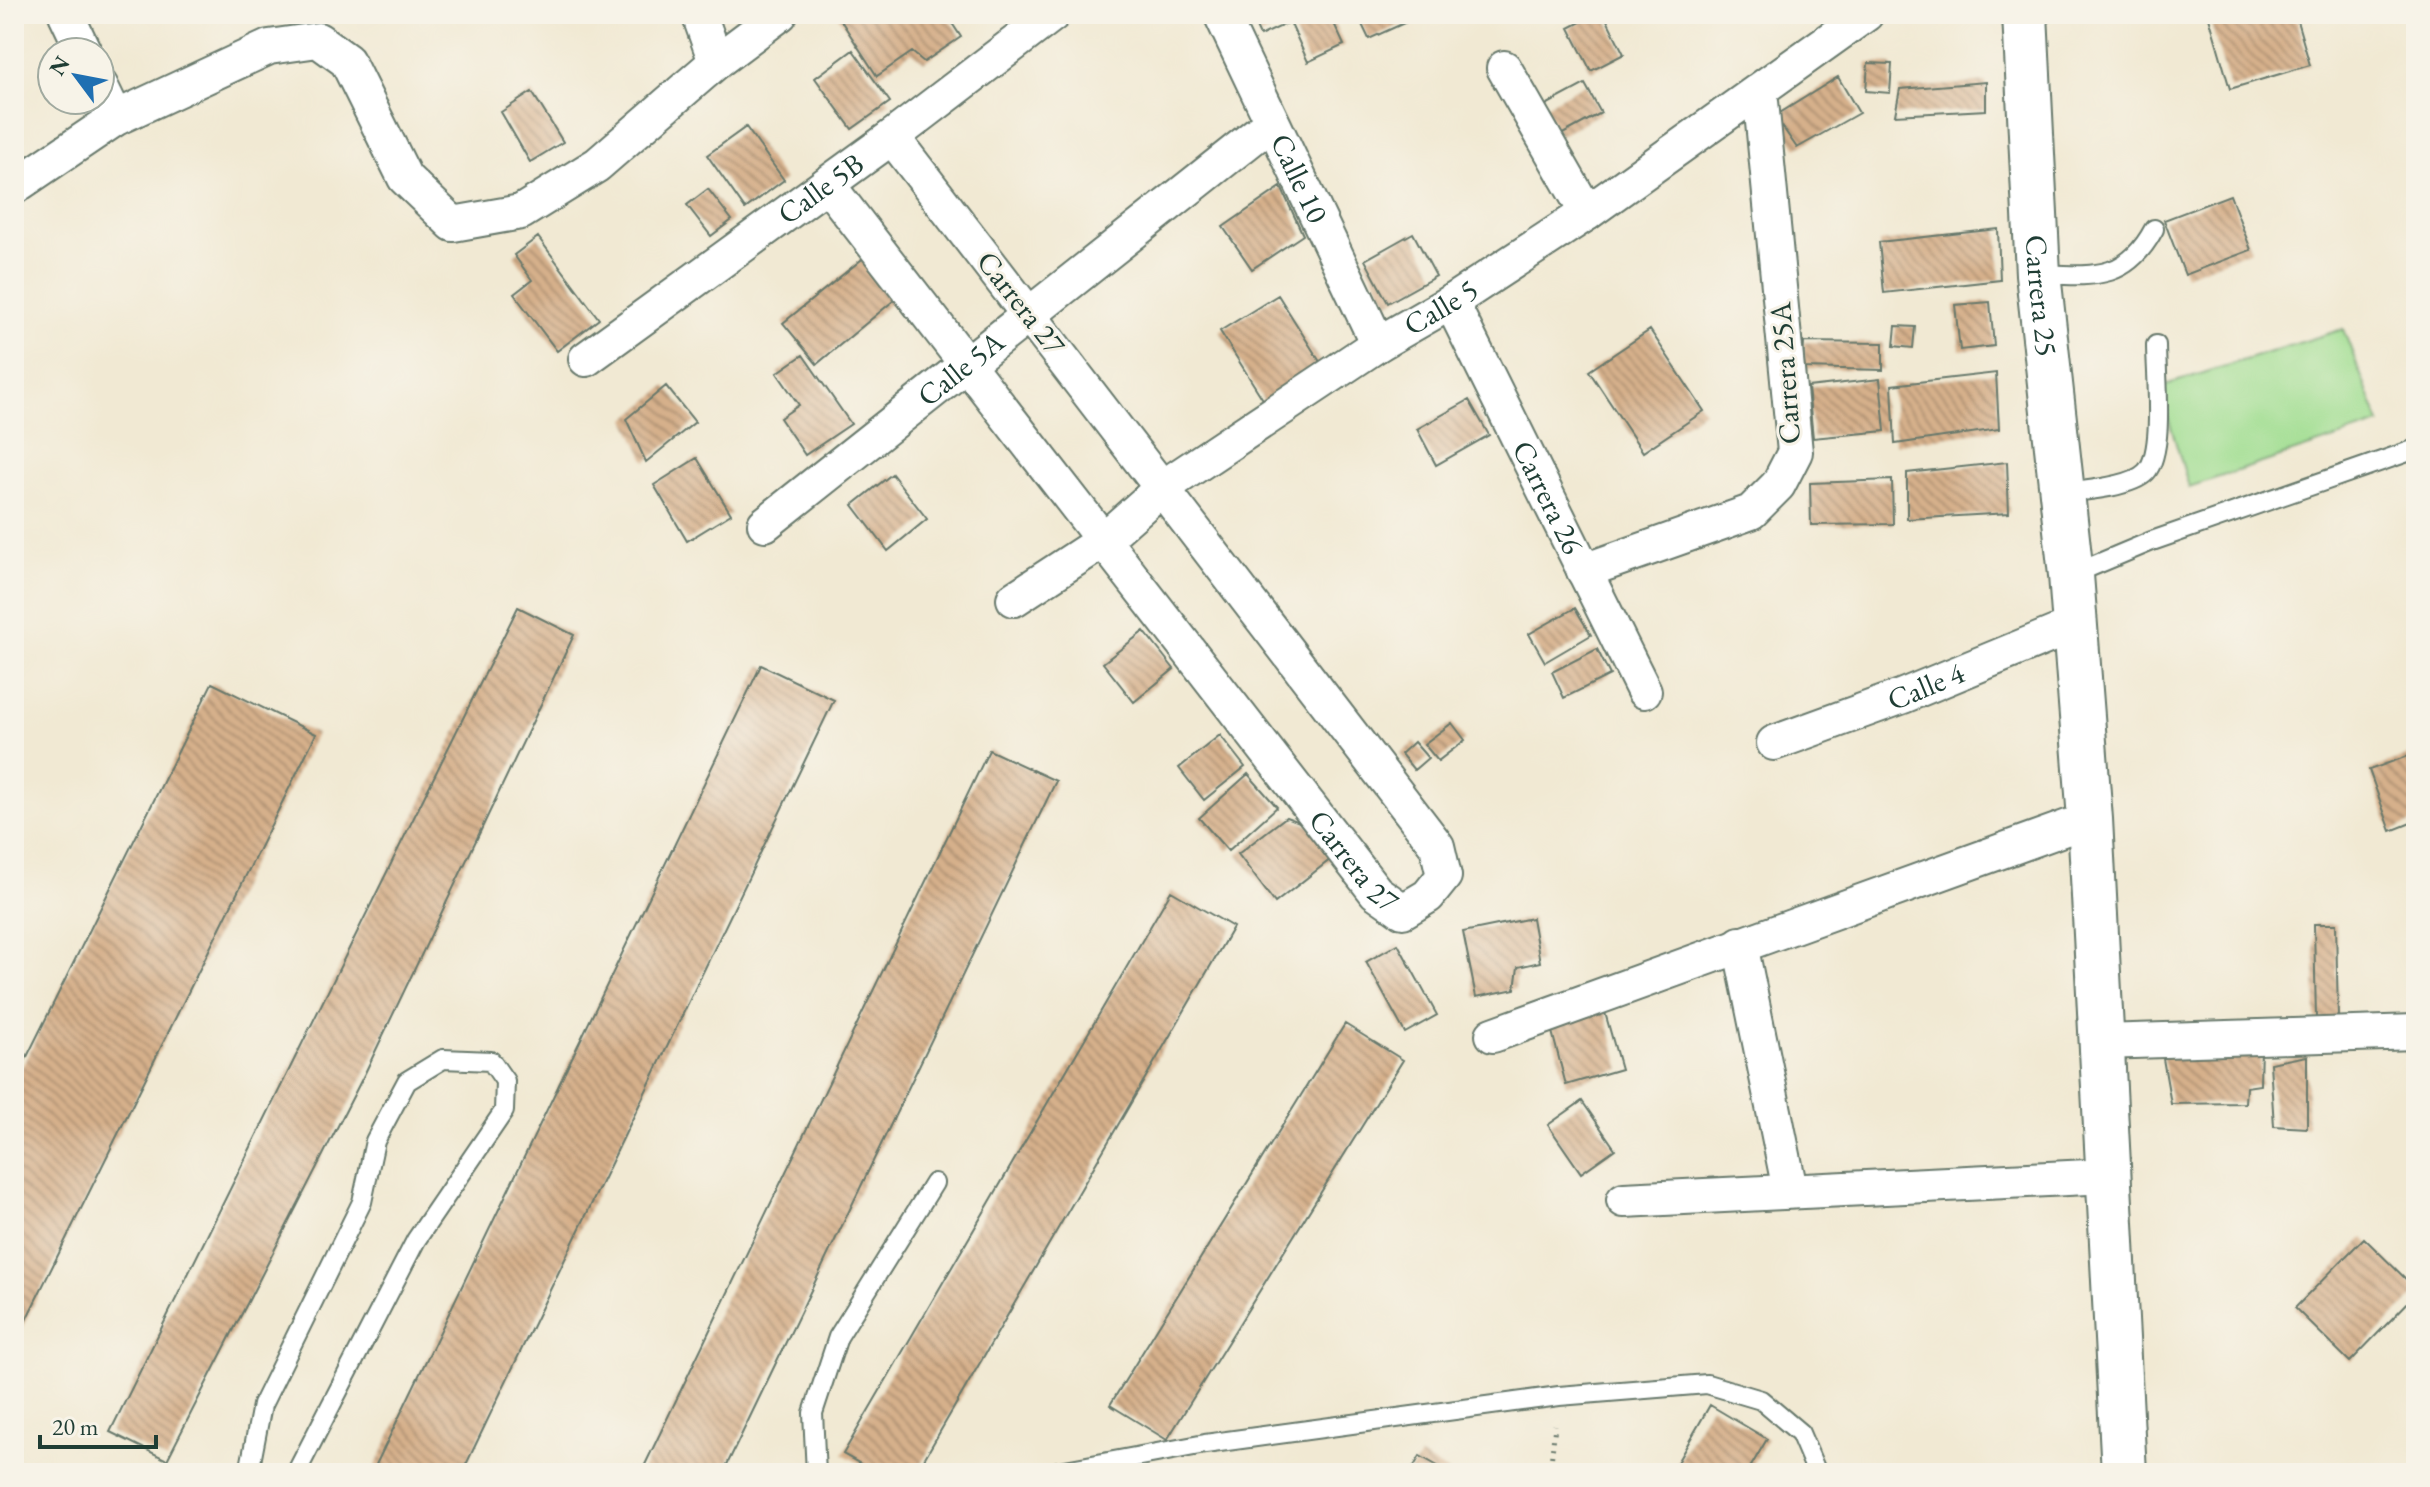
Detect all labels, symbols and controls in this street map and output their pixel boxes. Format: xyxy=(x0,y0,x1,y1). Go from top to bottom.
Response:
north arrow xyxy=(36,36,116,116)
text: N xyxy=(42,50,77,81)
street label: Calle 10 xyxy=(1262,127,1337,229)
street label: Calle 5B xyxy=(770,144,871,233)
street label: Carrera 25 xyxy=(2017,234,2067,358)
street label: Carrera 27 xyxy=(969,243,1075,363)
street label: Calle 5 xyxy=(1397,270,1485,344)
street label: Carrera 25A xyxy=(1760,300,1809,446)
street label: Calle 5A xyxy=(909,322,1012,415)
street label: Carrera 26 xyxy=(1504,434,1593,560)
street label: Calle 4 xyxy=(1882,653,1971,719)
street label: Carrera 27 xyxy=(1300,802,1407,921)
scale bar xyxy=(40,1399,156,1449)
text: 20 m xyxy=(52,1411,99,1442)

